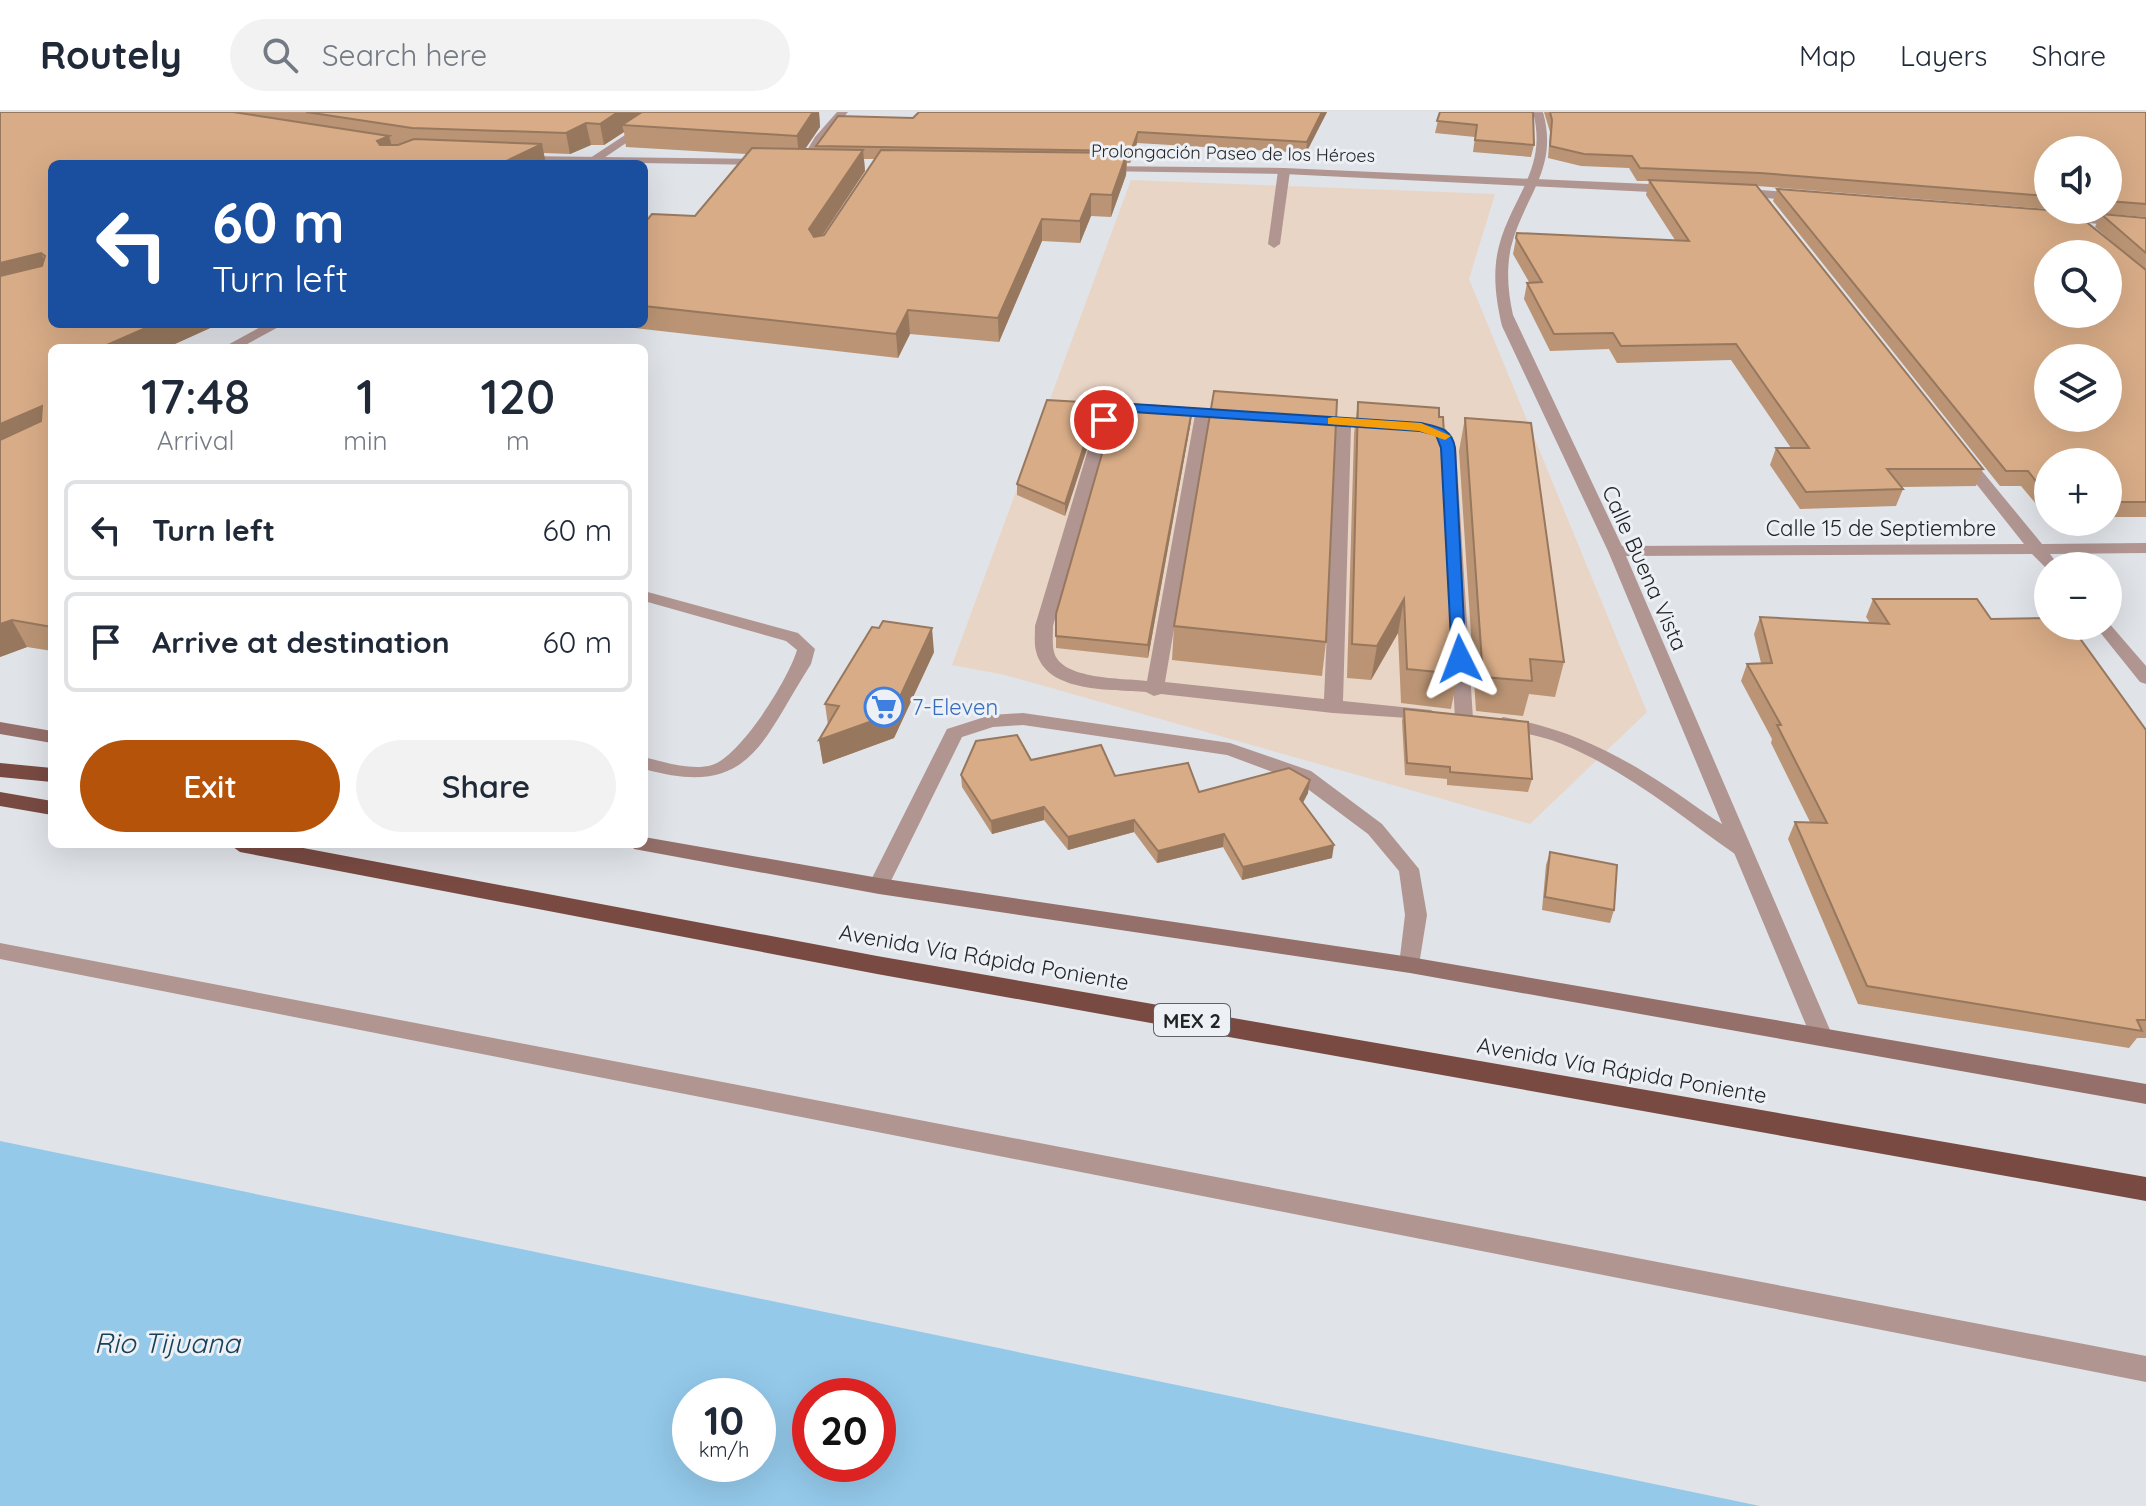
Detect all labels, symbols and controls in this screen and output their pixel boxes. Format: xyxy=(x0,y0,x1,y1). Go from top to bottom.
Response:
search box xyxy=(230,19,790,91)
text: Routely xyxy=(40,31,182,79)
icon: search xyxy=(258,33,302,77)
text: Search here xyxy=(322,36,487,74)
text: Map xyxy=(1799,38,1856,73)
text: Layers xyxy=(1900,38,1987,73)
text: Share xyxy=(2031,38,2106,73)
map controls xyxy=(2034,136,2122,640)
button: sound xyxy=(2034,136,2122,224)
street label: Prolongación Paseo de los Héroes xyxy=(1091,139,1375,167)
text: 60 m xyxy=(212,187,345,257)
icon: left xyxy=(80,192,184,296)
button: search xyxy=(2034,240,2122,328)
text: Turn left xyxy=(212,256,348,301)
button: layers xyxy=(2034,344,2122,432)
text: 17:48 xyxy=(141,366,250,426)
text: 1 xyxy=(356,366,375,426)
text: 120 xyxy=(480,366,555,426)
pin xyxy=(1070,386,1138,454)
icon: arrive xyxy=(1082,398,1126,442)
text: Arrival xyxy=(157,424,235,457)
text: min xyxy=(343,424,387,457)
text: m xyxy=(506,424,530,457)
button: + xyxy=(2034,448,2122,536)
street label: Calle Buena Vista xyxy=(1596,481,1694,655)
icon: left xyxy=(84,508,128,552)
text: Turn left xyxy=(152,511,275,549)
text: 60 m xyxy=(542,511,612,549)
street label: Calle 15 de Septiembre xyxy=(1766,514,1996,542)
button: − xyxy=(2034,552,2122,640)
position arrow xyxy=(1418,617,1502,701)
icon: arrive xyxy=(84,620,128,664)
text: Arrive at destination xyxy=(152,623,450,661)
text: 60 m xyxy=(542,623,612,661)
supermarket icon: 7-Eleven xyxy=(863,686,905,728)
place label: 7-Eleven xyxy=(912,693,998,721)
button: Exit xyxy=(80,740,340,832)
button: Share xyxy=(356,740,616,832)
street label: Avenida Vía Rápida Poniente xyxy=(837,918,1131,996)
road number: MEX 2 xyxy=(1154,1004,1230,1036)
street label: Avenida Vía Rápida Poniente xyxy=(1475,1031,1769,1109)
water label: Rio Tijuana xyxy=(94,1325,242,1360)
speed limit sign: 20 xyxy=(792,1378,896,1482)
text: 10 xyxy=(704,1395,744,1445)
text: km/h xyxy=(699,1437,749,1462)

